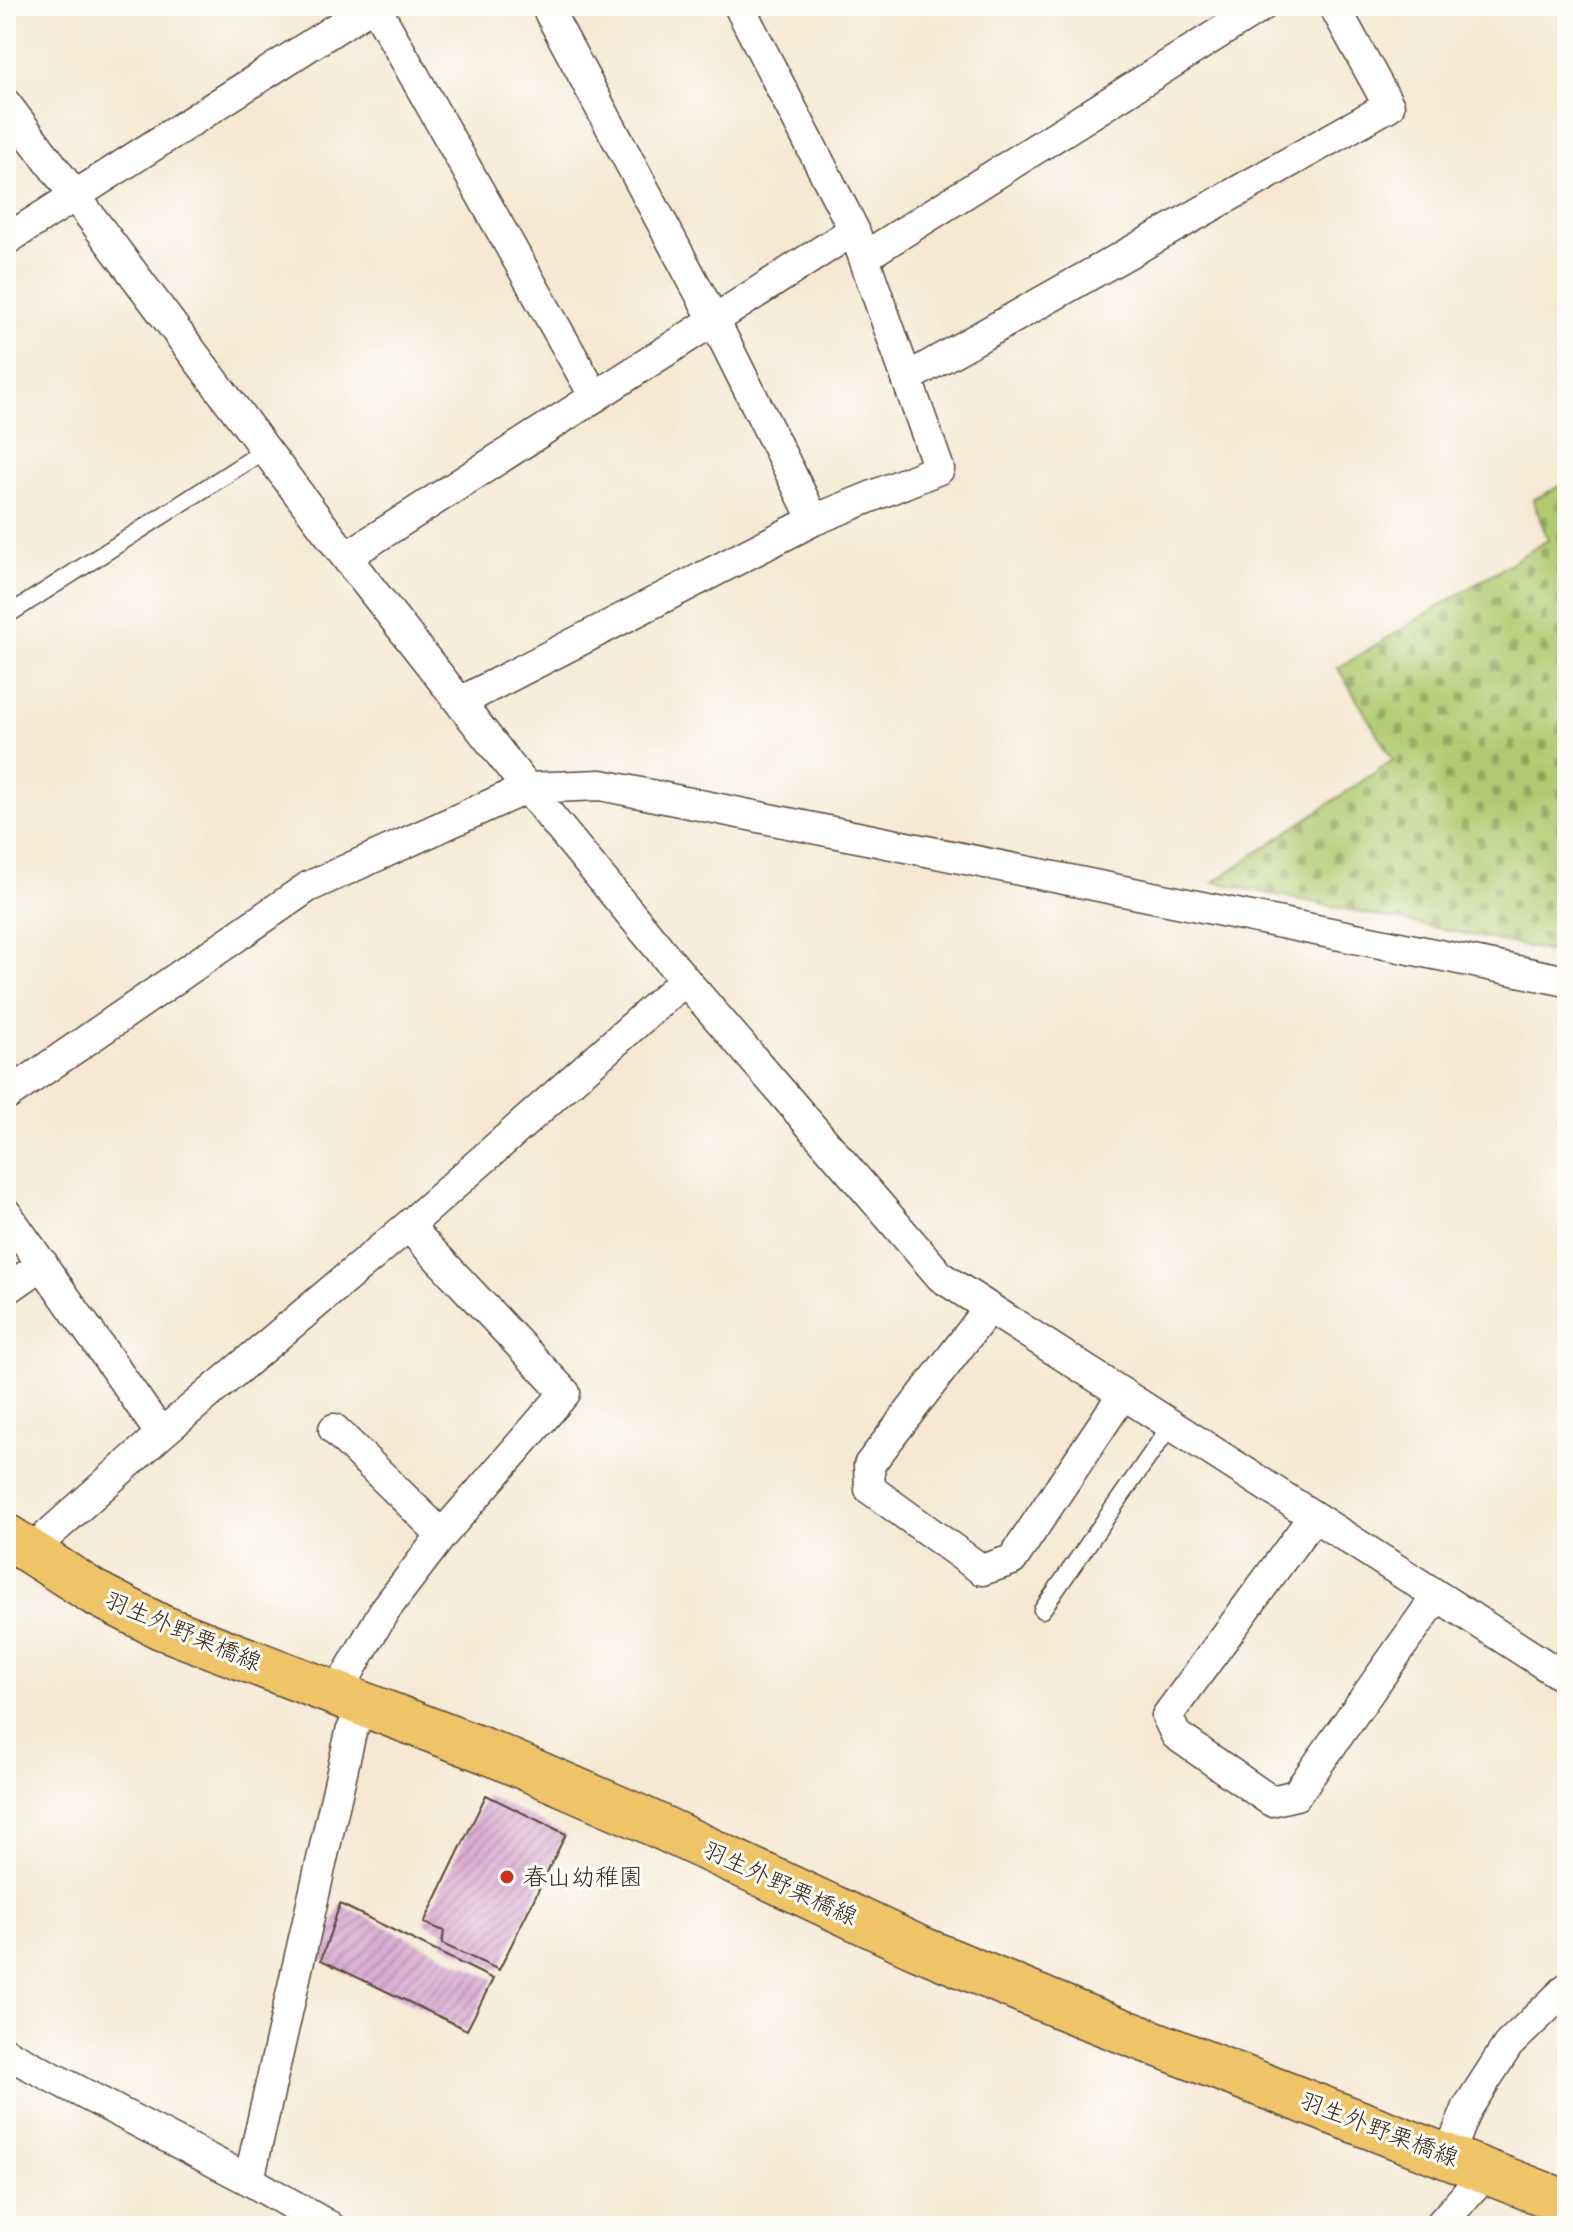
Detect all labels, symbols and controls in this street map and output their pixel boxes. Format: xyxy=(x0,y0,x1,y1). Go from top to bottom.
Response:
street label: 羽生外野栗橋線 xyxy=(99,1583,267,1679)
street label: 羽生外野栗橋線 xyxy=(697,1833,863,1933)
place label: 春山幼稚園 xyxy=(523,1861,643,1893)
marker: 春山幼稚園 xyxy=(498,1868,516,1886)
street label: 羽生外野栗橋線 xyxy=(1295,2084,1463,2174)

